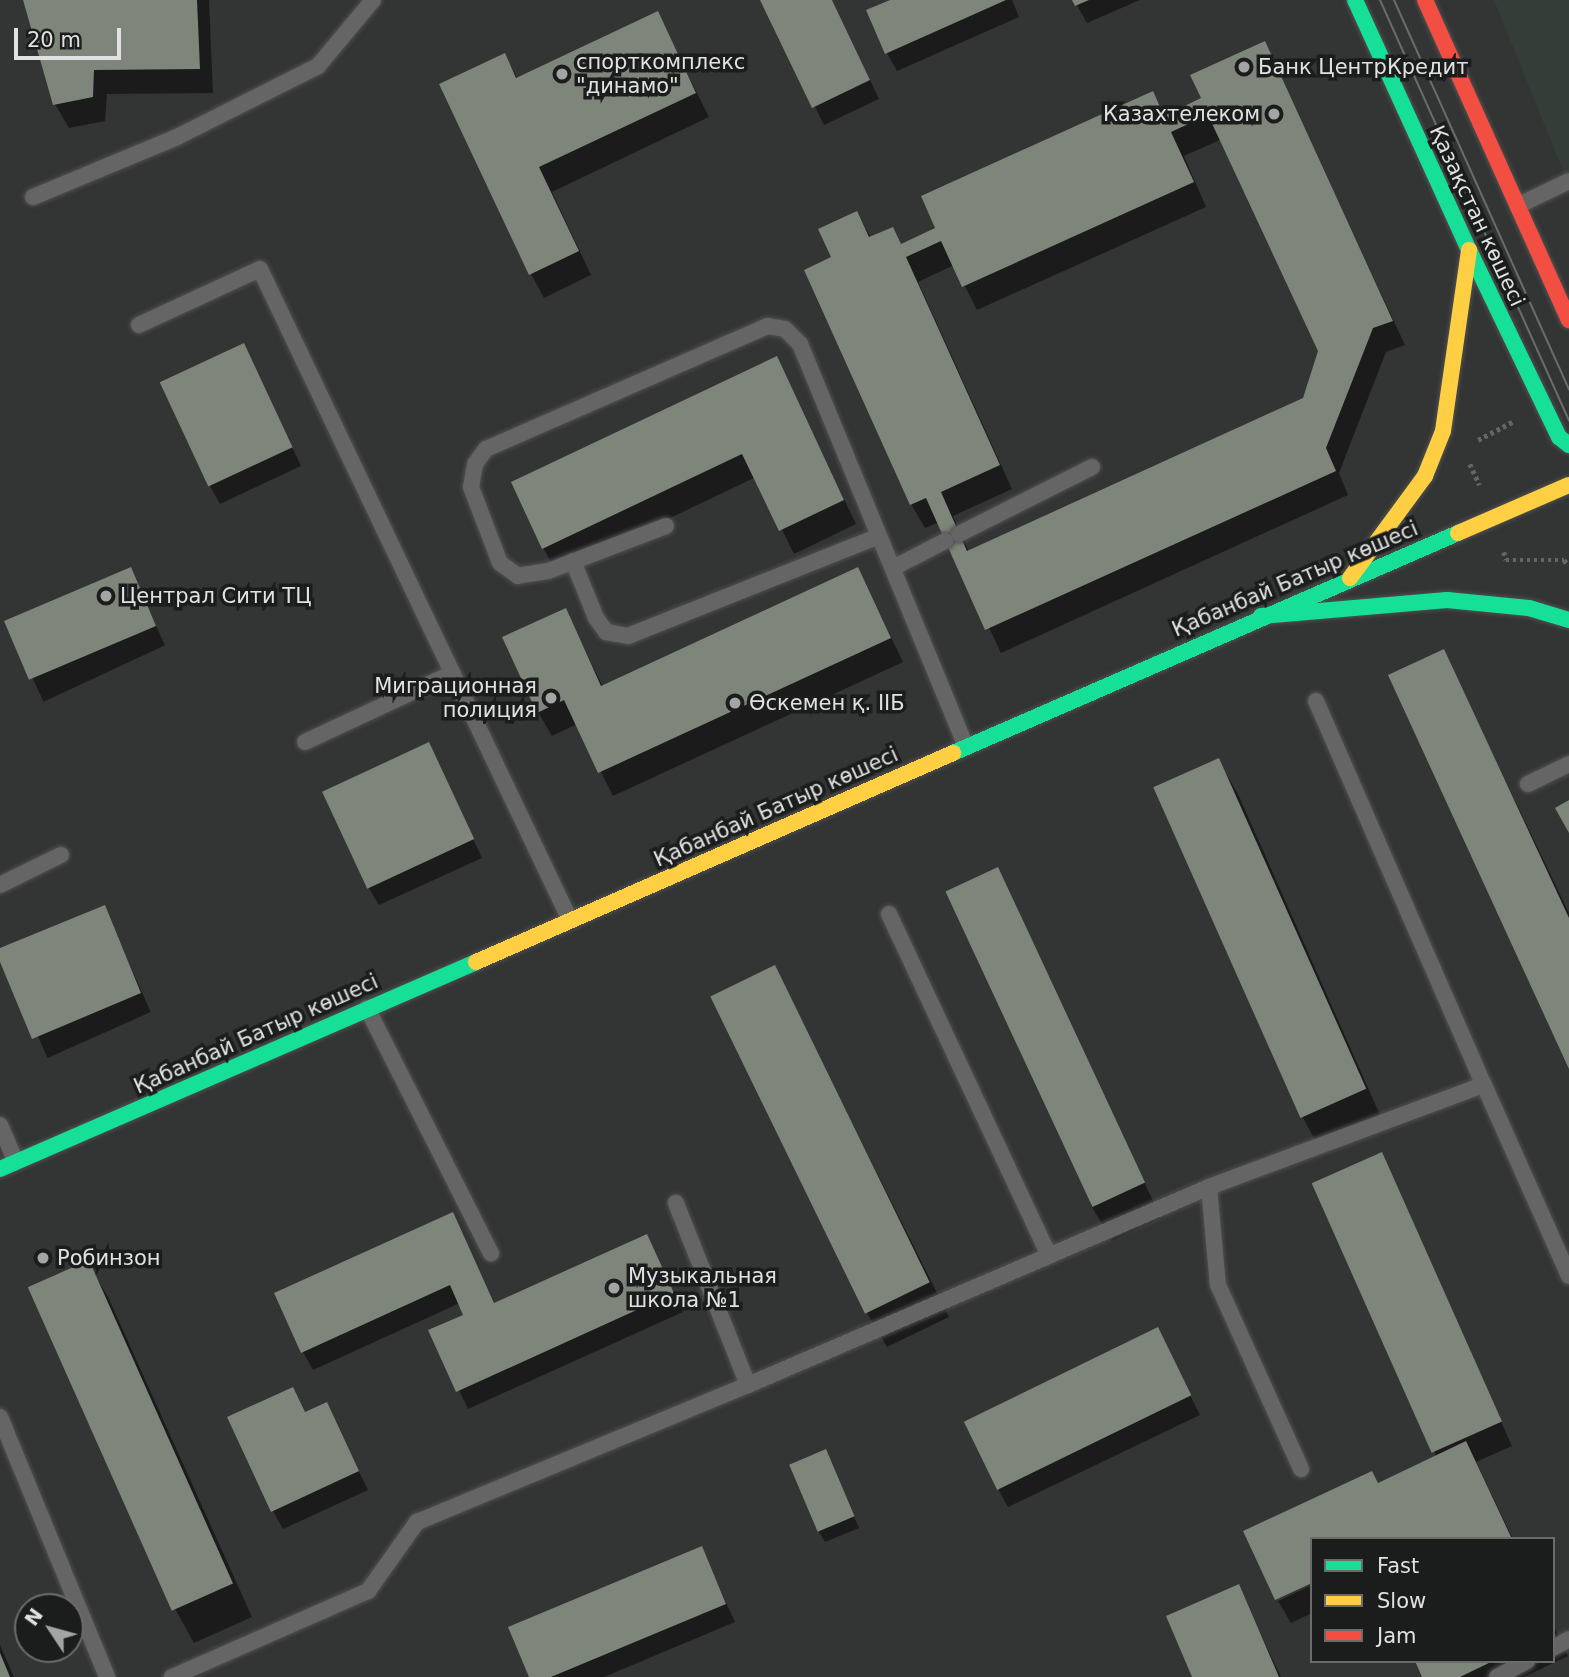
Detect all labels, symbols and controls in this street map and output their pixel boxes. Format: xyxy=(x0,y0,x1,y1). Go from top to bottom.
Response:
scale bar xyxy=(18,14,124,58)
text: 20 m xyxy=(27,28,81,52)
place label: спорткомплекс "динамо" xyxy=(576,49,745,99)
place label: Банк ЦентрКредит xyxy=(1258,54,1468,80)
marker: Банк ЦентрКредит xyxy=(1236,59,1252,75)
marker: спорткомплекс "динамо" xyxy=(554,66,570,82)
place label: Казахтелеком xyxy=(1103,101,1260,127)
marker: Казахтелеком xyxy=(1266,106,1282,122)
street label: Қазақстан көшесі xyxy=(1424,122,1530,310)
street label: Қабанбай Батыр көшесі xyxy=(1168,516,1422,642)
place label: Централ Сити ТЦ xyxy=(120,583,311,609)
marker: Централ Сити ТЦ xyxy=(98,588,114,604)
place label: Миграционная полиция xyxy=(374,673,537,723)
marker: Миграционная полиция xyxy=(543,690,559,706)
place label: Өскемен қ. ІІБ xyxy=(749,690,905,716)
marker: Өскемен қ. ІІБ xyxy=(727,695,743,711)
street label: Қабанбай Батыр көшесі xyxy=(650,742,902,872)
street label: Қабанбай Батыр көшесі xyxy=(130,969,382,1099)
place label: Робинзон xyxy=(57,1245,161,1271)
marker: Робинзон xyxy=(35,1250,51,1266)
place label: Музыкальная школа №1 xyxy=(628,1263,777,1313)
marker: Музыкальная школа №1 xyxy=(606,1280,622,1296)
legend xyxy=(1310,1537,1555,1663)
text: Fast xyxy=(1377,1554,1419,1578)
text: Slow xyxy=(1377,1589,1426,1613)
north arrow xyxy=(14,1593,84,1663)
text: N xyxy=(20,1604,47,1630)
text: Jam xyxy=(1377,1624,1417,1648)

